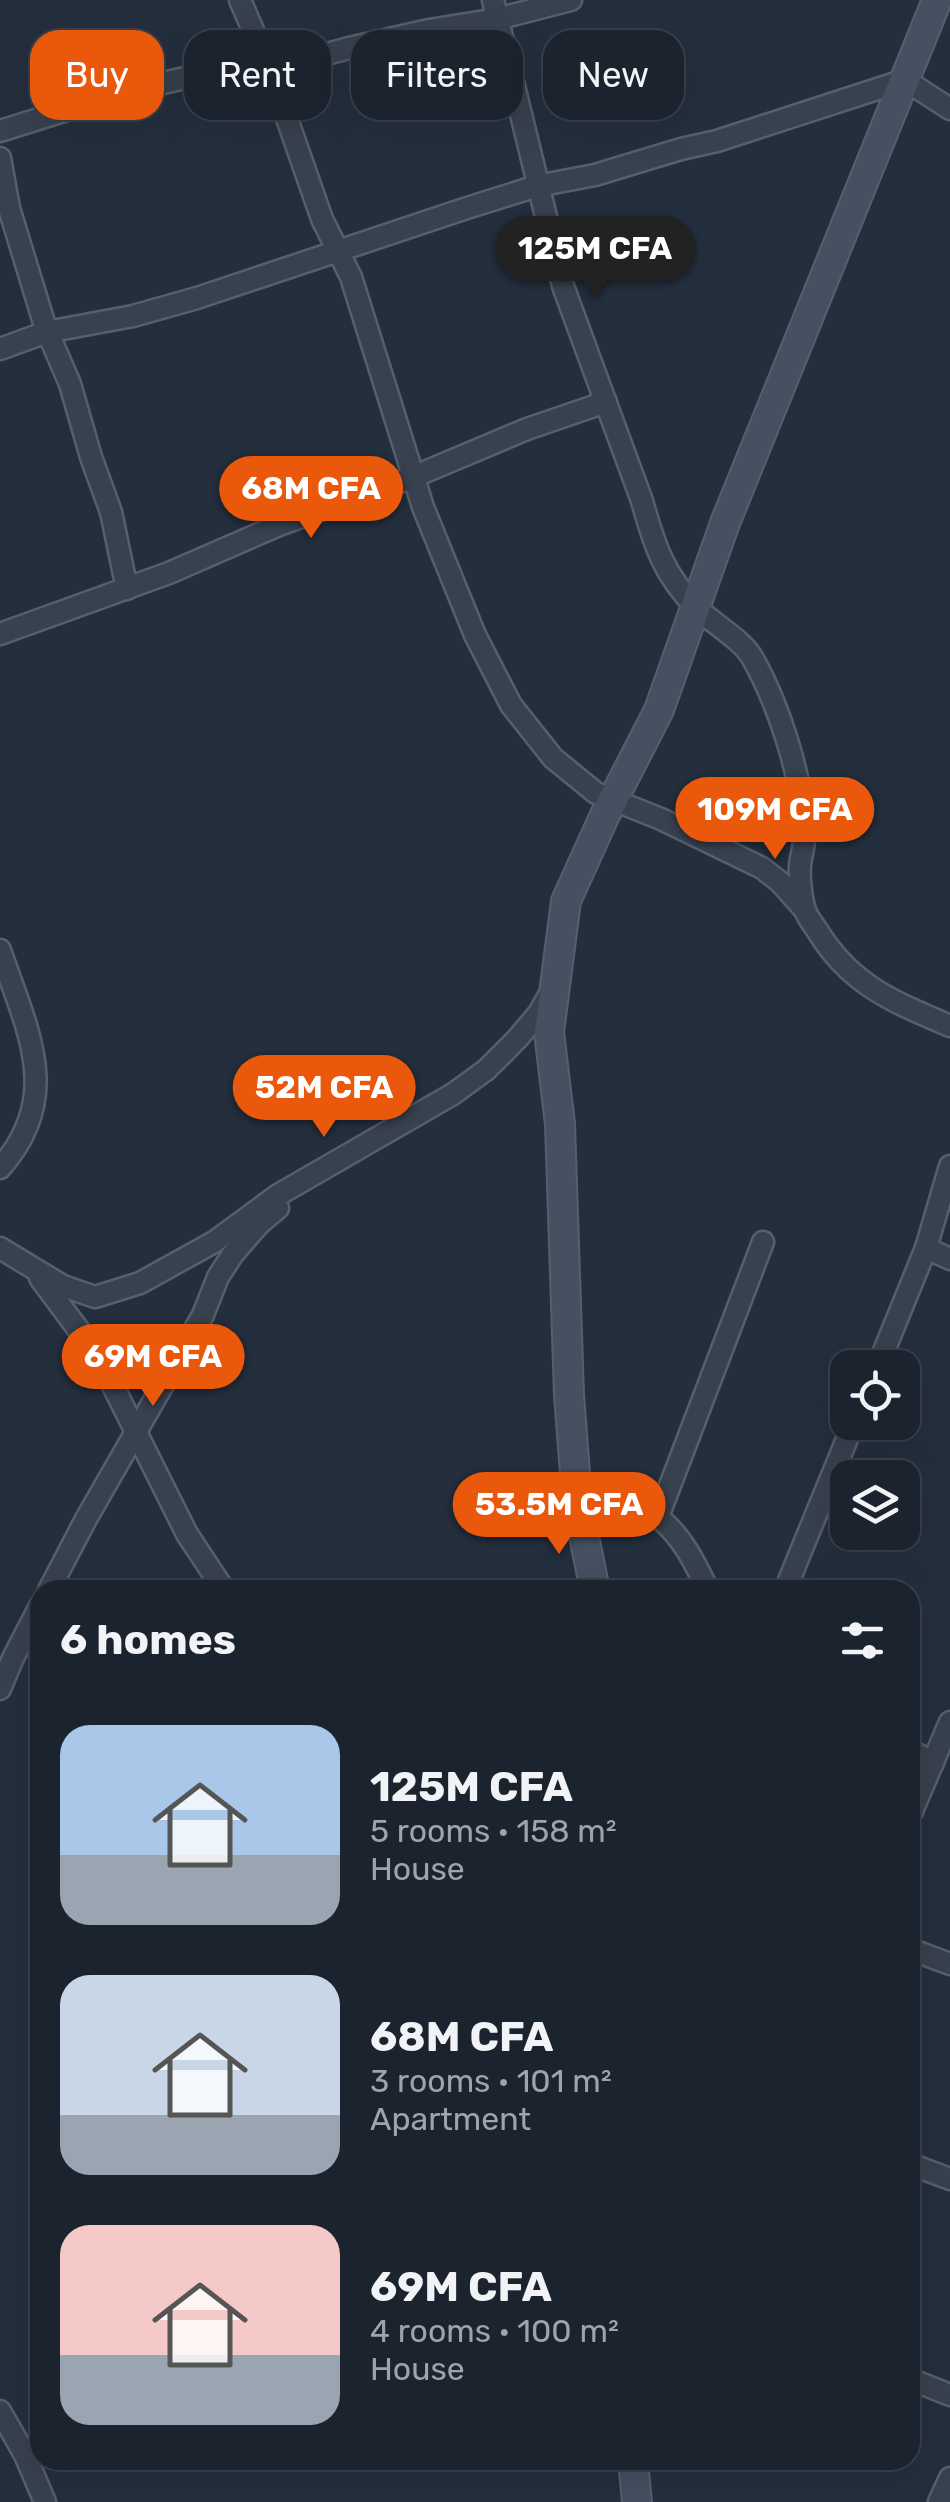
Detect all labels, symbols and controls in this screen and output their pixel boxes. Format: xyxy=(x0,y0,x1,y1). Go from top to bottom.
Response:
chip: Buy xyxy=(30,30,164,120)
chip: Rent xyxy=(184,30,331,120)
chip: Filters xyxy=(351,30,523,120)
chip: New xyxy=(543,30,684,120)
pin: 125M CFA xyxy=(492,216,698,301)
text: 125M CFA xyxy=(518,229,672,267)
pin: 68M CFA xyxy=(219,456,403,541)
text: 68M CFA xyxy=(241,469,381,507)
pin: 109M CFA xyxy=(672,777,878,862)
text: 109M CFA xyxy=(697,790,853,828)
pin: 52M CFA xyxy=(232,1055,416,1140)
text: 52M CFA xyxy=(255,1068,393,1106)
pin: 69M CFA xyxy=(61,1324,245,1409)
text: 69M CFA xyxy=(84,1337,222,1375)
map controls xyxy=(830,1350,920,1550)
button: locate xyxy=(830,1350,920,1440)
button: layers xyxy=(830,1460,920,1550)
pin: 53.5M CFA xyxy=(445,1472,673,1557)
text: 53.5M CFA xyxy=(475,1485,643,1523)
icon: filters xyxy=(835,1613,890,1668)
text: 6 homes xyxy=(60,1615,236,1665)
text: 125M CFA xyxy=(370,1762,573,1812)
icon: home xyxy=(140,1765,260,1885)
text: 5 rooms · 158 m² xyxy=(370,1812,617,1850)
text: House xyxy=(370,1850,465,1888)
text: 68M CFA xyxy=(370,2012,553,2062)
icon: home xyxy=(140,2015,260,2135)
text: 3 rooms · 101 m² xyxy=(370,2062,612,2100)
text: Apartment xyxy=(370,2100,531,2138)
text: 69M CFA xyxy=(370,2262,552,2312)
icon: home xyxy=(140,2265,260,2385)
text: 4 rooms · 100 m² xyxy=(370,2312,619,2350)
text: House xyxy=(370,2350,465,2388)

